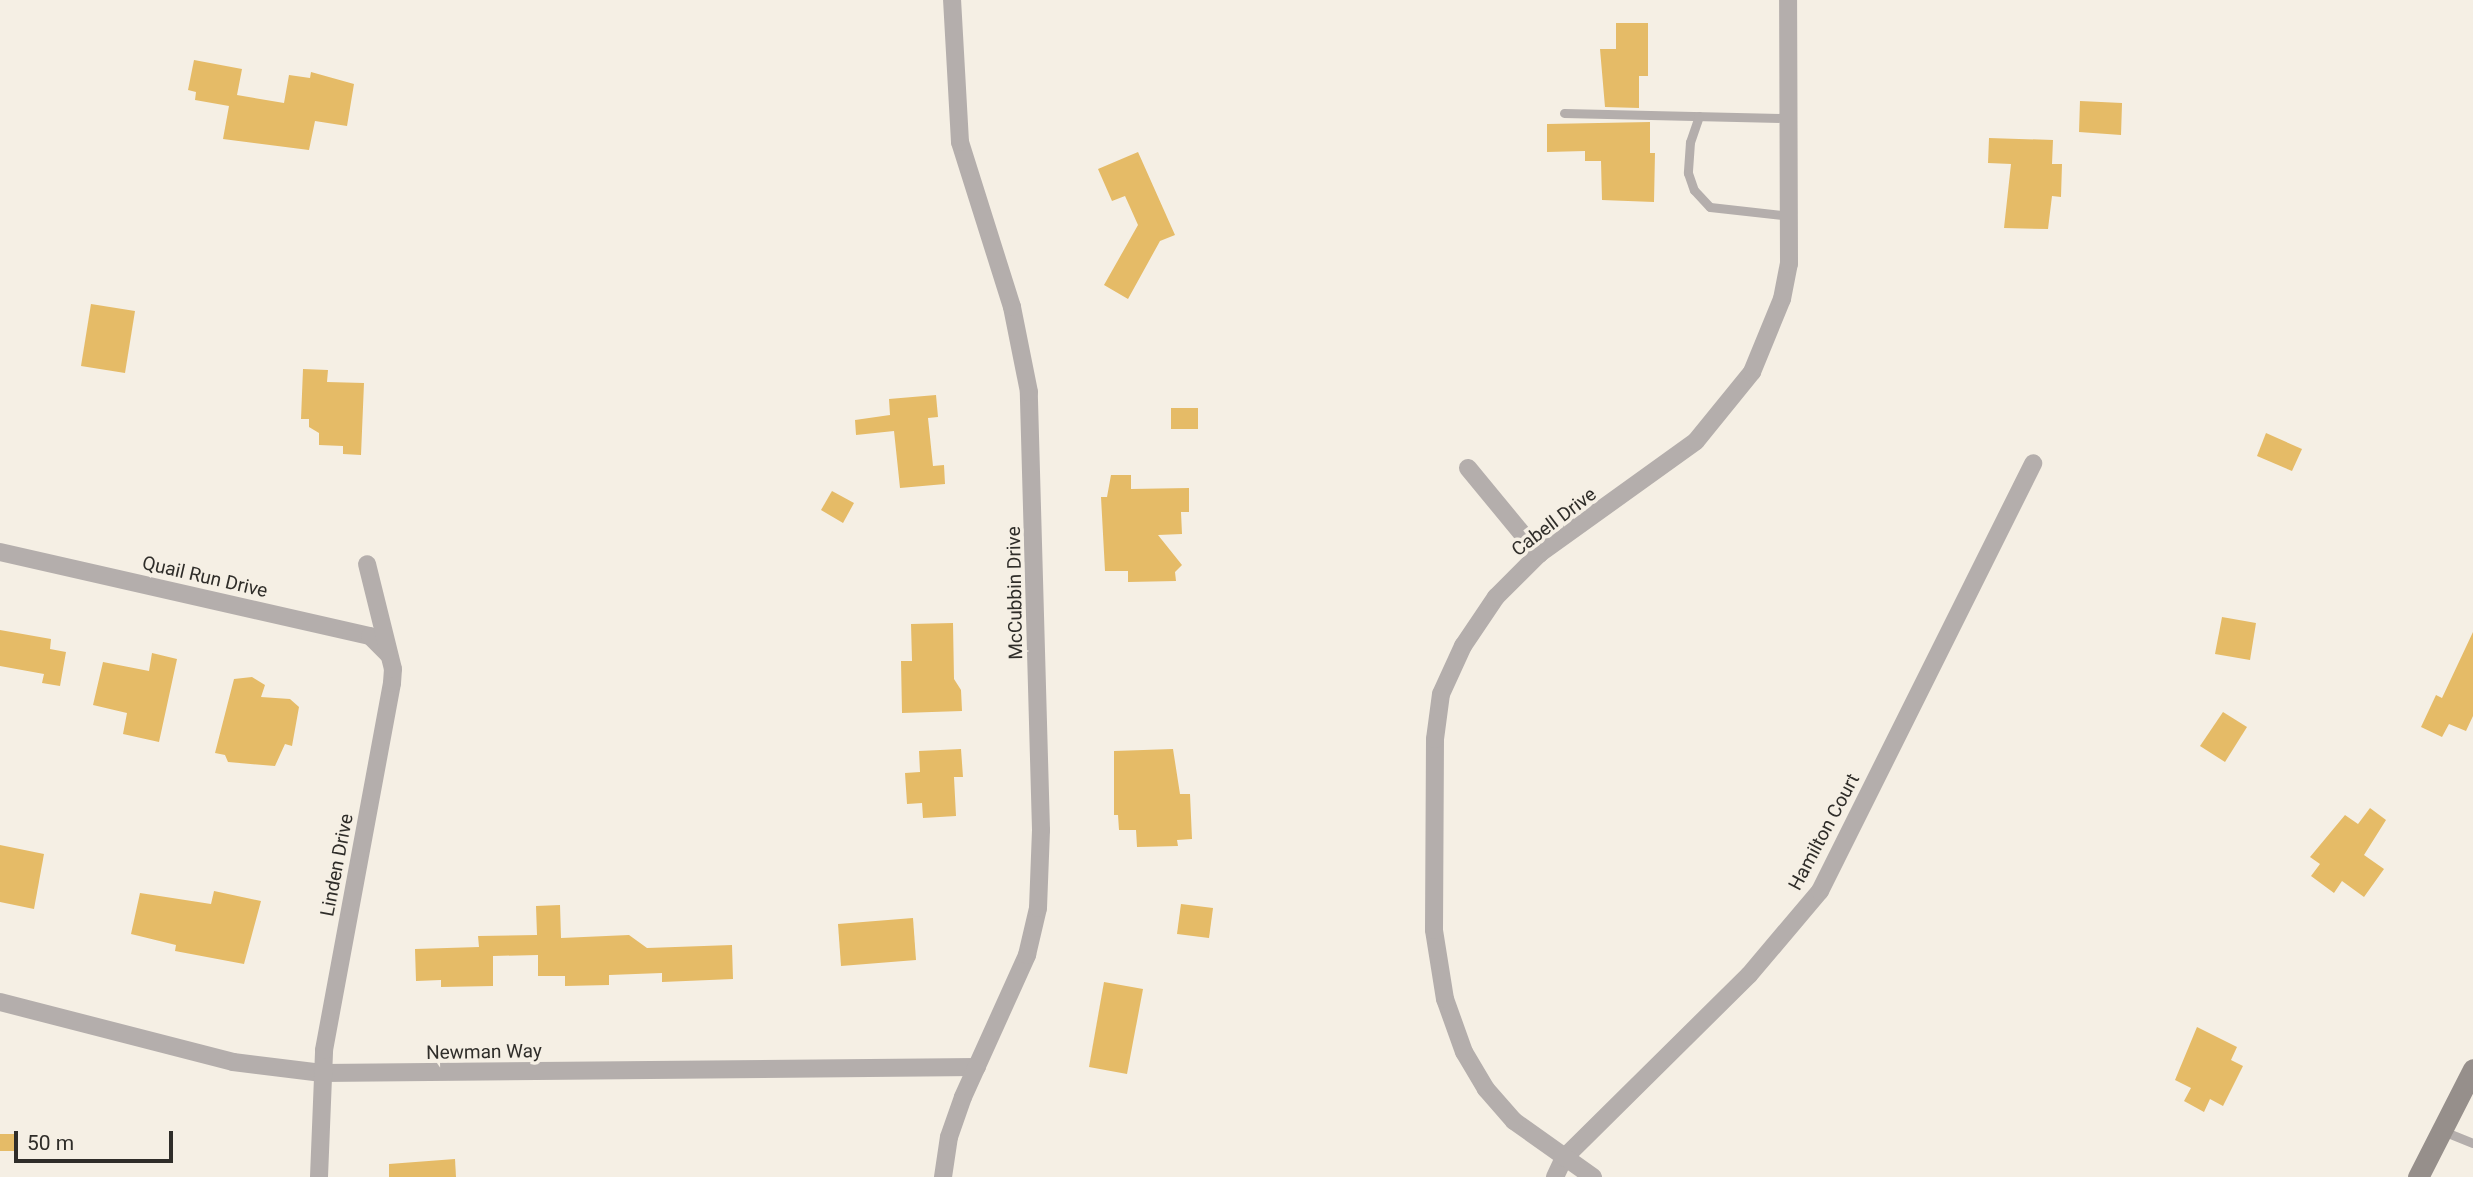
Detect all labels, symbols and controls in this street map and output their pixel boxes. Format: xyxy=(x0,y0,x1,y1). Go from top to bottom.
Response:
street label: Cabell Drive xyxy=(1507,483,1601,561)
street label: McCubbin Drive xyxy=(1002,526,1028,660)
street label: Quail Run Drive xyxy=(140,552,270,602)
street label: Hamilton Court xyxy=(1784,770,1864,894)
street label: Linden Drive xyxy=(316,812,358,918)
street label: Newman Way xyxy=(426,1040,542,1064)
scale bar xyxy=(18,1118,177,1162)
text: 50 m xyxy=(27,1131,74,1155)

